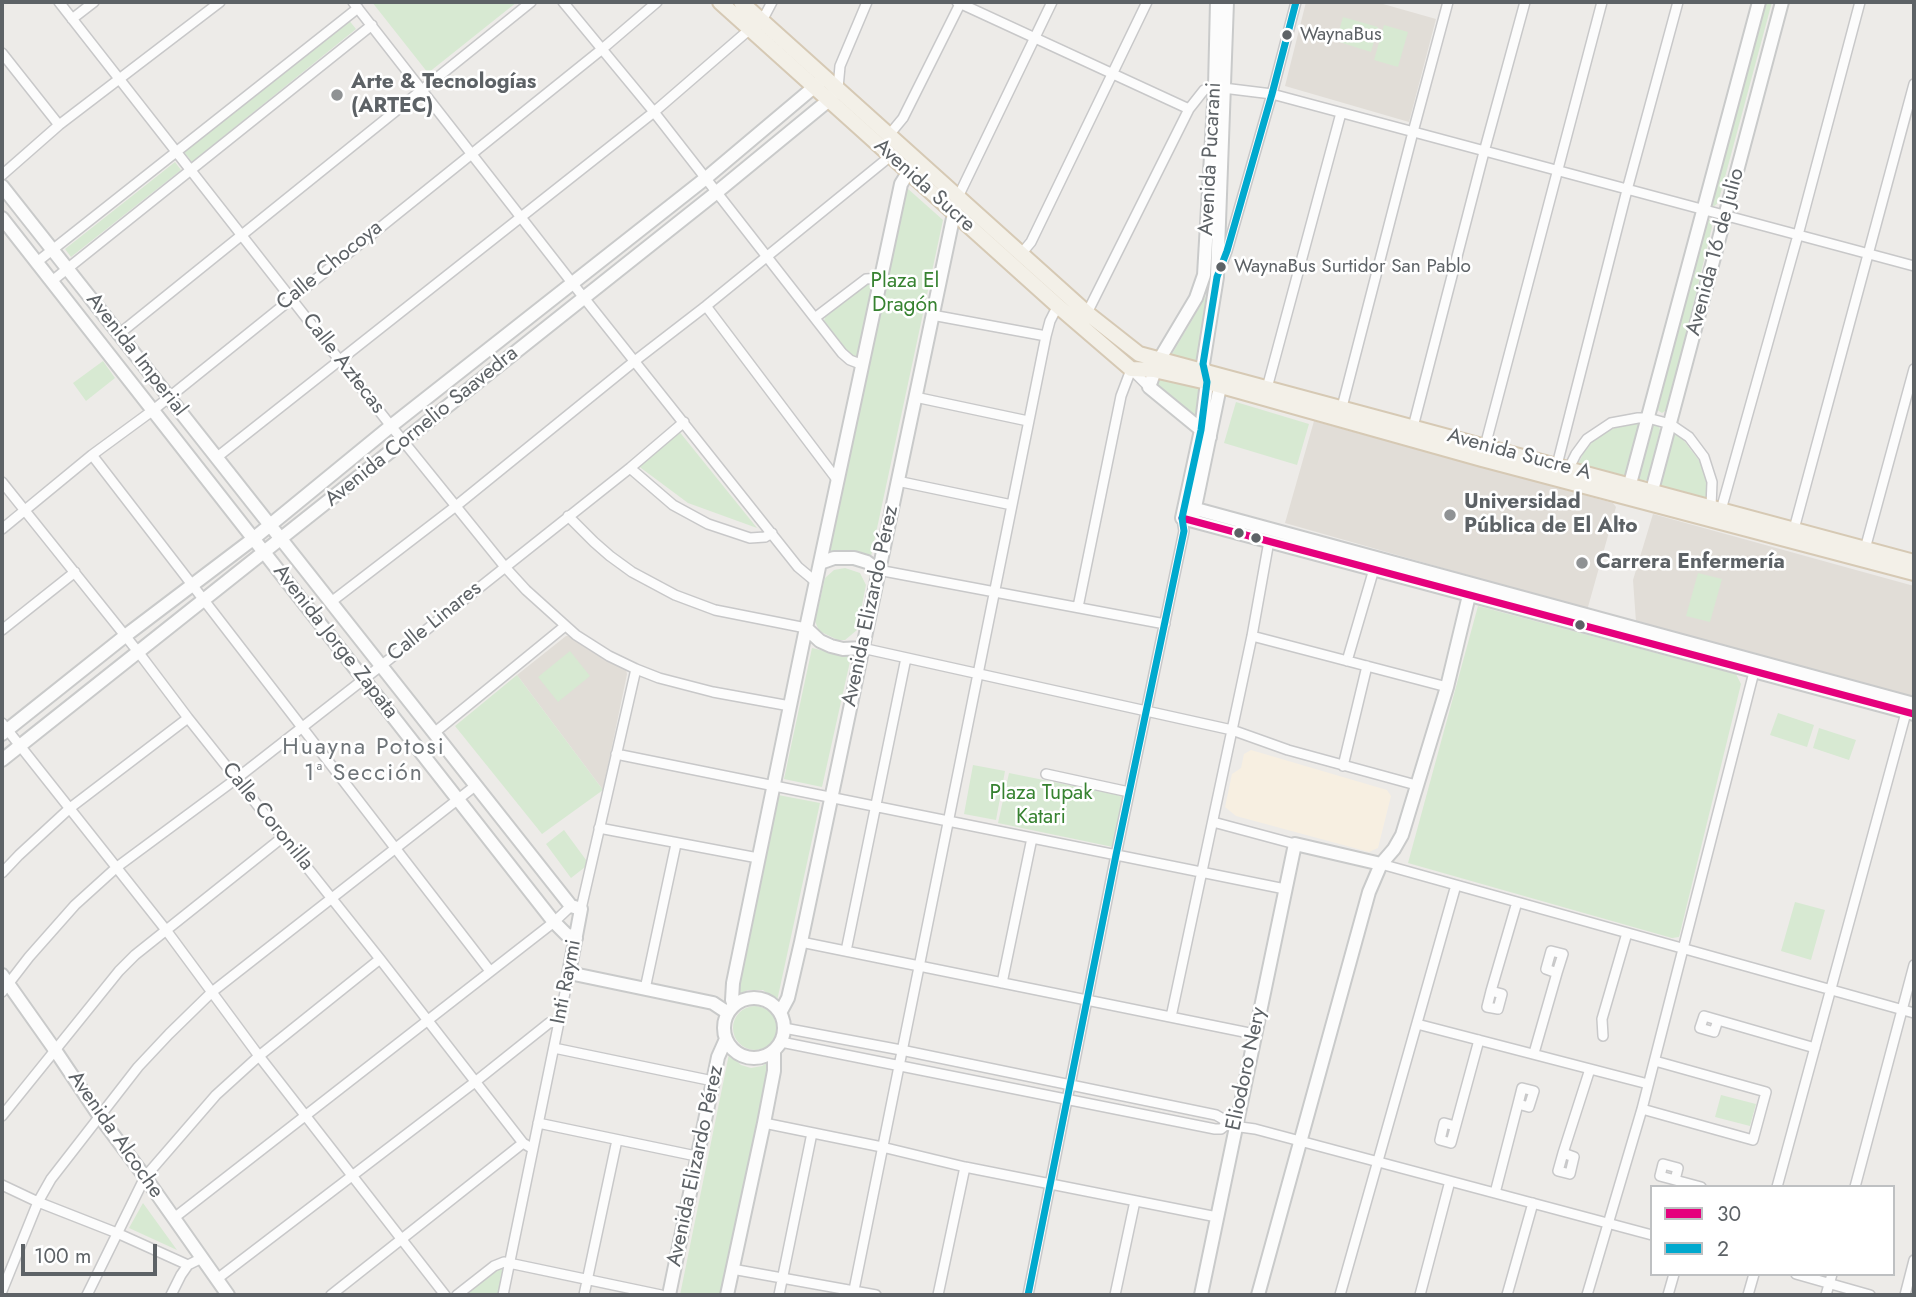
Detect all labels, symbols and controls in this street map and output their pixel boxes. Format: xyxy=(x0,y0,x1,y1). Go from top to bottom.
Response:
place label: WaynaBus xyxy=(1300,24,1382,46)
marker: WaynaBus xyxy=(1280,28,1294,42)
place label: Arte & Tecnologías (ARTEC) xyxy=(351,70,536,120)
street label: Avenida Pucarani xyxy=(1194,82,1228,236)
marker: Arte & Tecnologías (ARTEC) xyxy=(329,87,345,103)
street label: Avenida Sucre xyxy=(868,134,980,238)
street label: Avenida 16 de Julio xyxy=(1682,166,1750,338)
street label: Calle Chocoya xyxy=(272,216,388,316)
place label: WaynaBus Surtidor San Pablo xyxy=(1234,256,1471,278)
marker: WaynaBus Surtidor San Pablo xyxy=(1214,260,1228,274)
park label: Plaza El Dragón xyxy=(871,269,939,319)
street label: Avenida Imperial xyxy=(80,288,192,422)
street label: Calle Aztecas xyxy=(296,309,390,419)
street label: Avenida Cornelio Saavedra xyxy=(320,341,524,513)
street label: Avenida Sucre A xyxy=(1444,424,1594,486)
place label: Universidad Pública de El Alto xyxy=(1464,490,1638,540)
street label: Avenida Elizardo Pérez xyxy=(837,503,905,709)
marker: Universidad Pública de El Alto xyxy=(1442,507,1458,523)
unlabelled marker xyxy=(1232,526,1246,540)
unlabelled marker xyxy=(1249,531,1263,545)
place label: Carrera Enfermería xyxy=(1596,550,1785,576)
marker: Carrera Enfermería xyxy=(1574,555,1590,571)
street label: Avenida Jorge Zapata xyxy=(267,560,403,724)
street label: Calle Linares xyxy=(383,577,487,667)
unlabelled marker xyxy=(1573,618,1587,632)
district label: Huayna Potosi 1ª Sección xyxy=(284,734,444,788)
street label: Calle Coronilla xyxy=(216,758,318,876)
park label: Plaza Tupak Katari xyxy=(990,781,1092,831)
street label: Inti Raymi xyxy=(546,937,588,1027)
street label: Eliodoro Nery xyxy=(1222,1005,1272,1133)
street label: Avenida Elizardo Pérez xyxy=(662,1063,730,1269)
street label: Avenida Alcoche xyxy=(62,1067,168,1203)
legend xyxy=(1650,1185,1895,1276)
text: 30 xyxy=(1717,1199,1741,1229)
scale bar xyxy=(24,1230,161,1274)
text: 2 xyxy=(1717,1234,1729,1264)
text: 100 m xyxy=(34,1241,91,1271)

